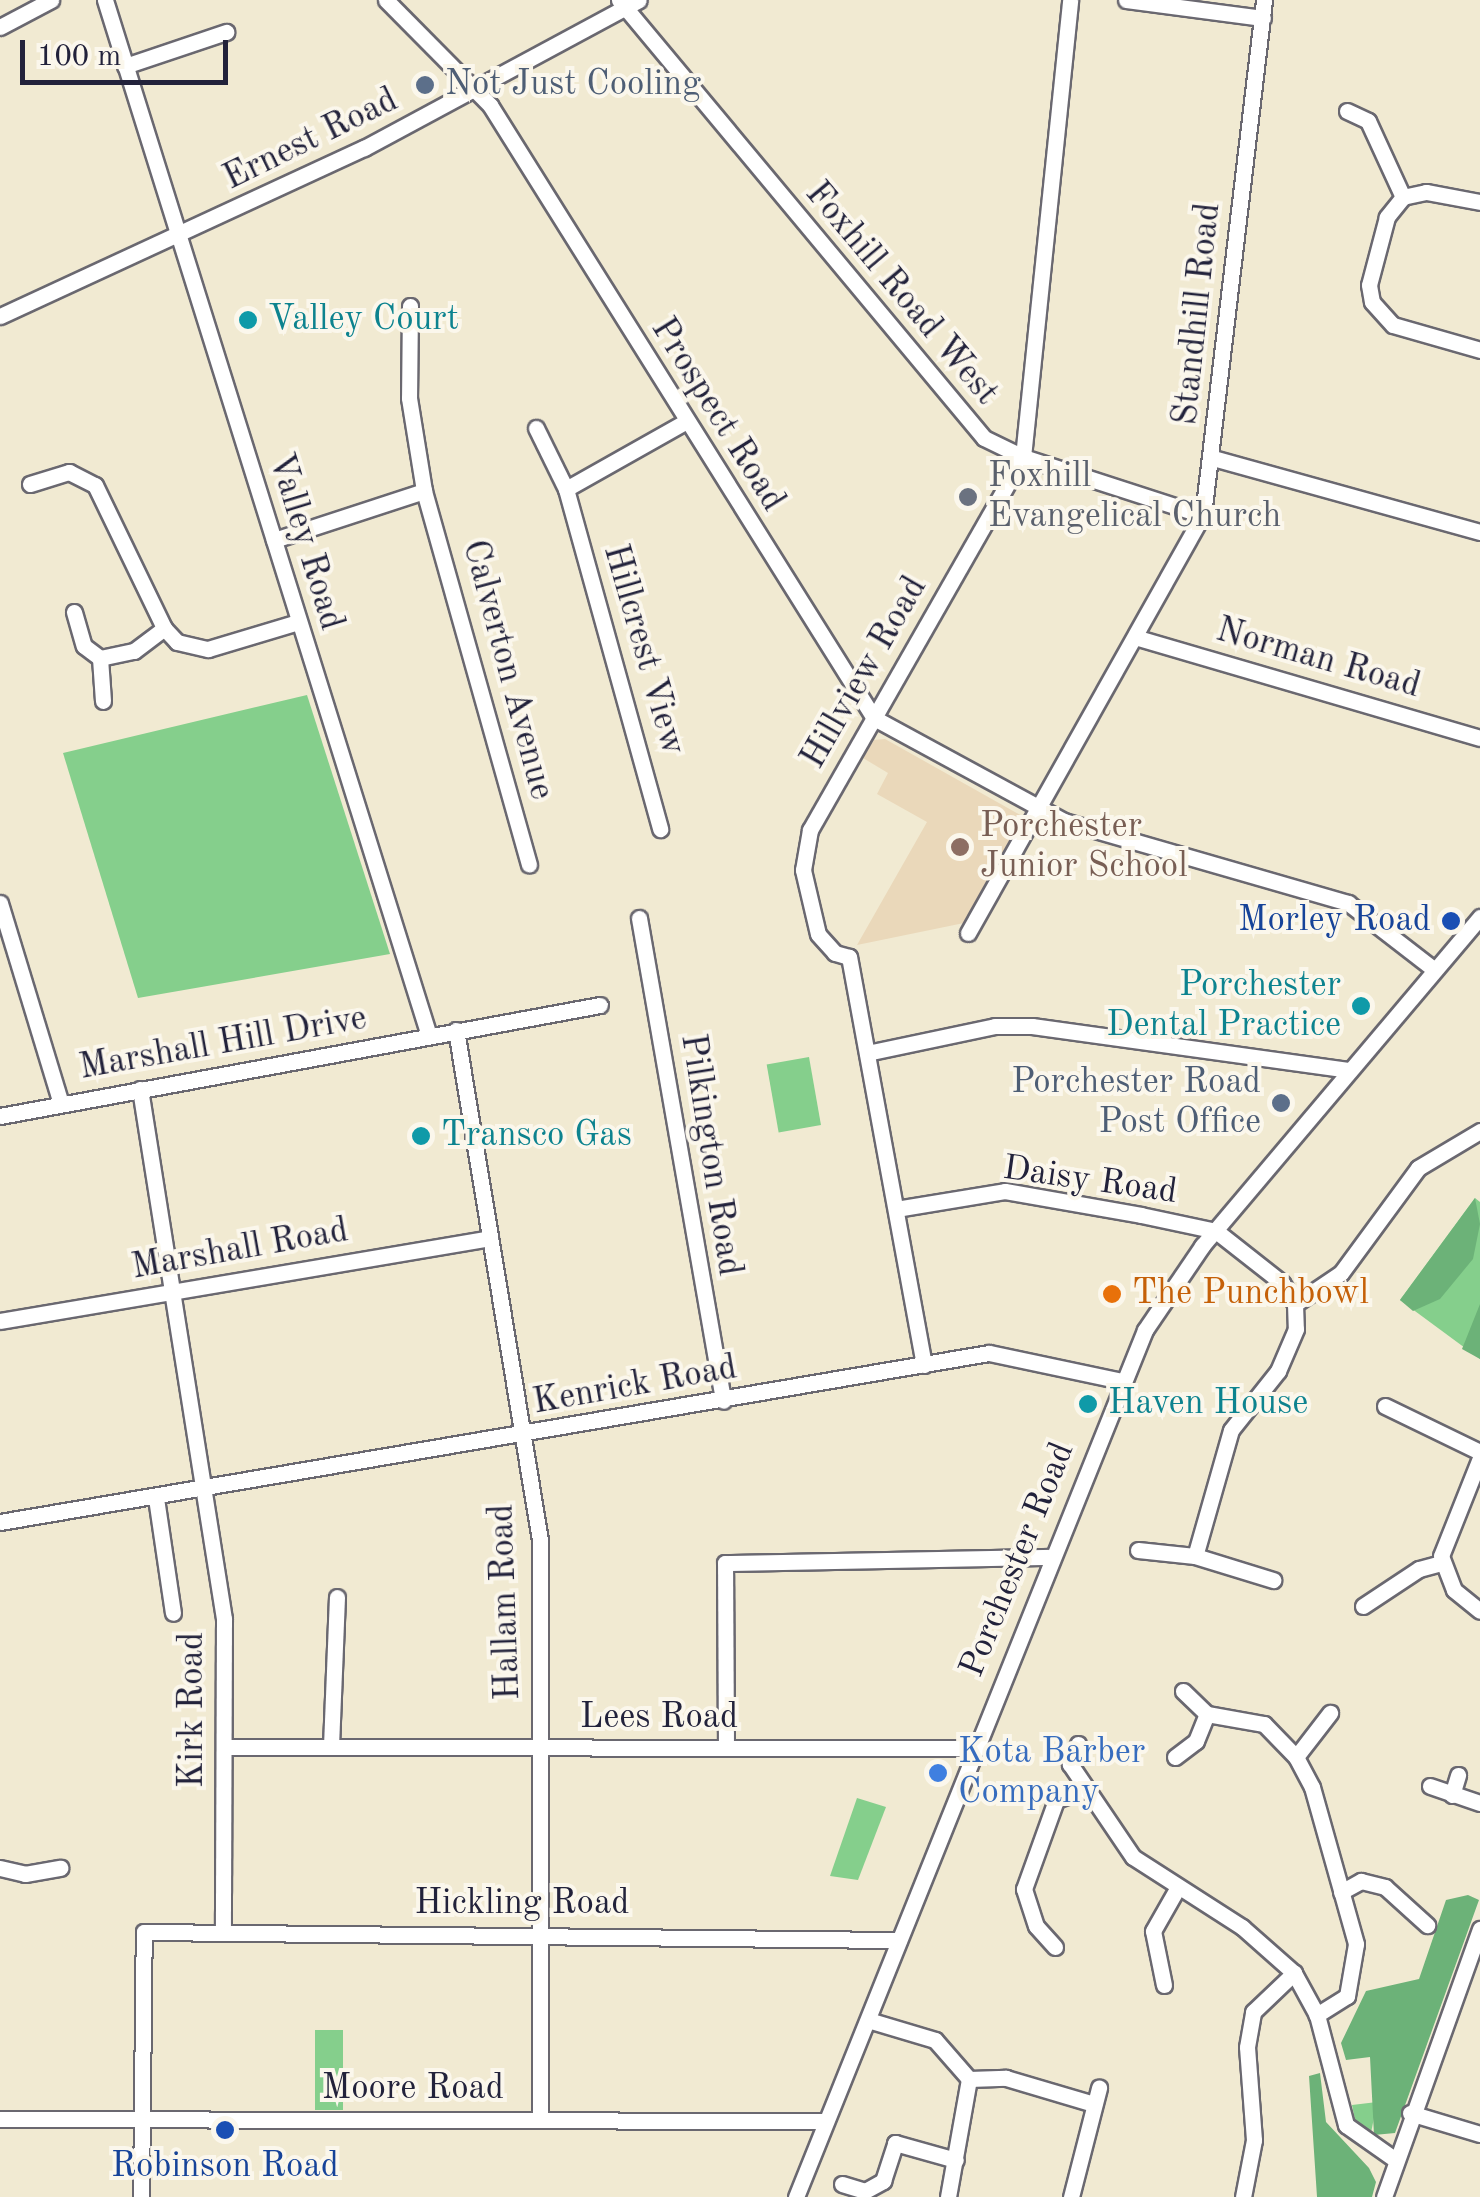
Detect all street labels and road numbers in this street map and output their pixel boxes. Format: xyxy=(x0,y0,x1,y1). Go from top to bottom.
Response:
street label: Ernest Road xyxy=(217,80,405,200)
street label: Foxhill Road West xyxy=(795,174,1007,414)
street label: Standhill Road xyxy=(1165,201,1231,427)
street label: Prospect Road xyxy=(641,310,793,520)
street label: Valley Road xyxy=(258,448,352,636)
street label: Calverton Avenue xyxy=(452,536,562,804)
street label: Hillcrest View xyxy=(593,540,693,760)
street label: Hillview Road xyxy=(793,569,937,777)
street label: Norman Road xyxy=(1211,610,1425,708)
street label: Marshall Hill Drive xyxy=(76,998,370,1090)
street label: Pilkington Road xyxy=(670,1031,750,1279)
street label: Daisy Road xyxy=(1000,1148,1180,1214)
street label: Marshall Road xyxy=(128,1210,352,1290)
street label: Kenrick Road xyxy=(530,1347,740,1425)
street label: Porchester Road xyxy=(952,1436,1084,1684)
street label: Hallam Road xyxy=(482,1503,530,1701)
street label: Kirk Road xyxy=(172,1632,214,1788)
street label: Lees Road xyxy=(580,1697,738,1739)
street label: Hickling Road xyxy=(415,1883,629,1925)
street label: Moore Road xyxy=(322,2068,504,2110)

